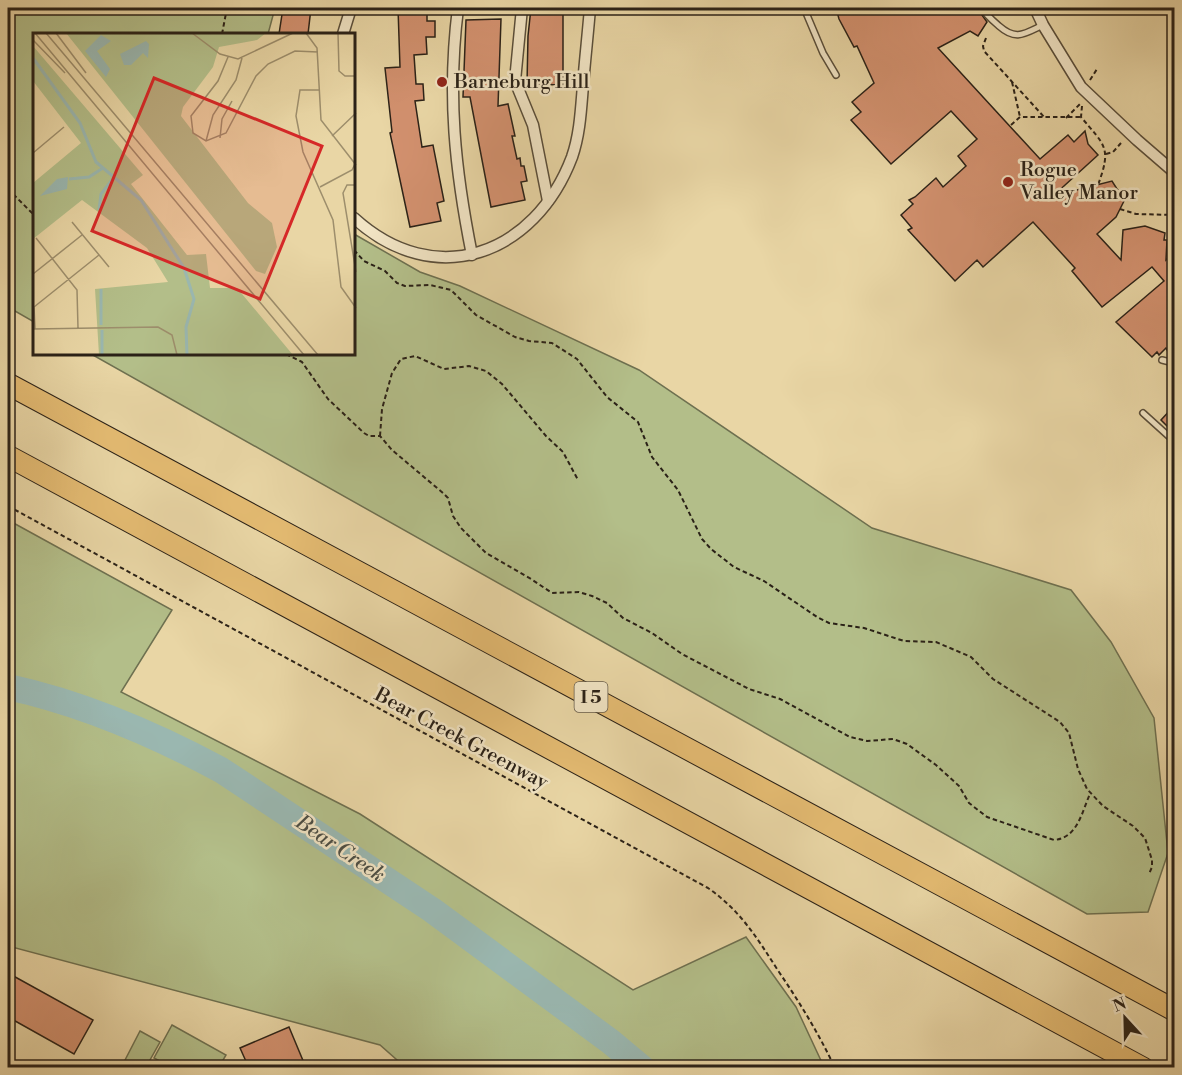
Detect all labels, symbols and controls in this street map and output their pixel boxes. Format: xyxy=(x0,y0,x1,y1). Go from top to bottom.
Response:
inset map xyxy=(33,33,356,356)
place label: Barneburg Hill xyxy=(453,70,589,95)
marker: Barneburg Hill xyxy=(435,75,449,89)
place label: Rogue Valley Manor xyxy=(1019,158,1138,206)
marker: Rogue Valley Manor xyxy=(1001,175,1015,189)
street label: Bear Creek Greenway xyxy=(369,682,552,795)
road number: I 5 xyxy=(574,682,608,712)
water label: Bear Creek xyxy=(289,809,390,888)
north arrow xyxy=(1095,988,1155,1048)
text: N xyxy=(1110,993,1130,1017)

